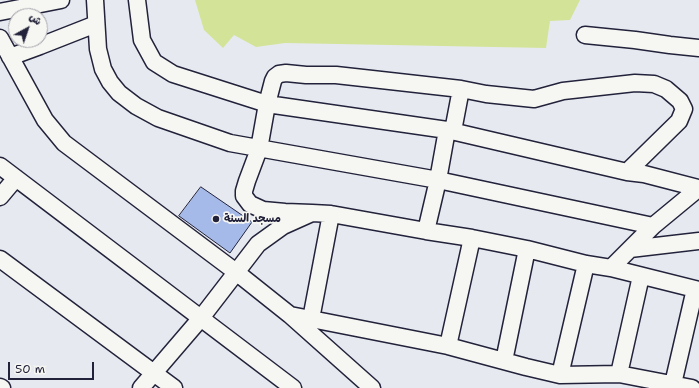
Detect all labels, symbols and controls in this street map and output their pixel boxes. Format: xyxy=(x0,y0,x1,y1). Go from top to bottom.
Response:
north arrow xyxy=(8,8,48,48)
text: ش xyxy=(26,10,45,29)
place label: مسجد السنة xyxy=(224,212,281,226)
marker: مسجد السنة xyxy=(211,214,221,224)
scale bar xyxy=(10,354,96,380)
text: 50 m xyxy=(15,361,45,377)

